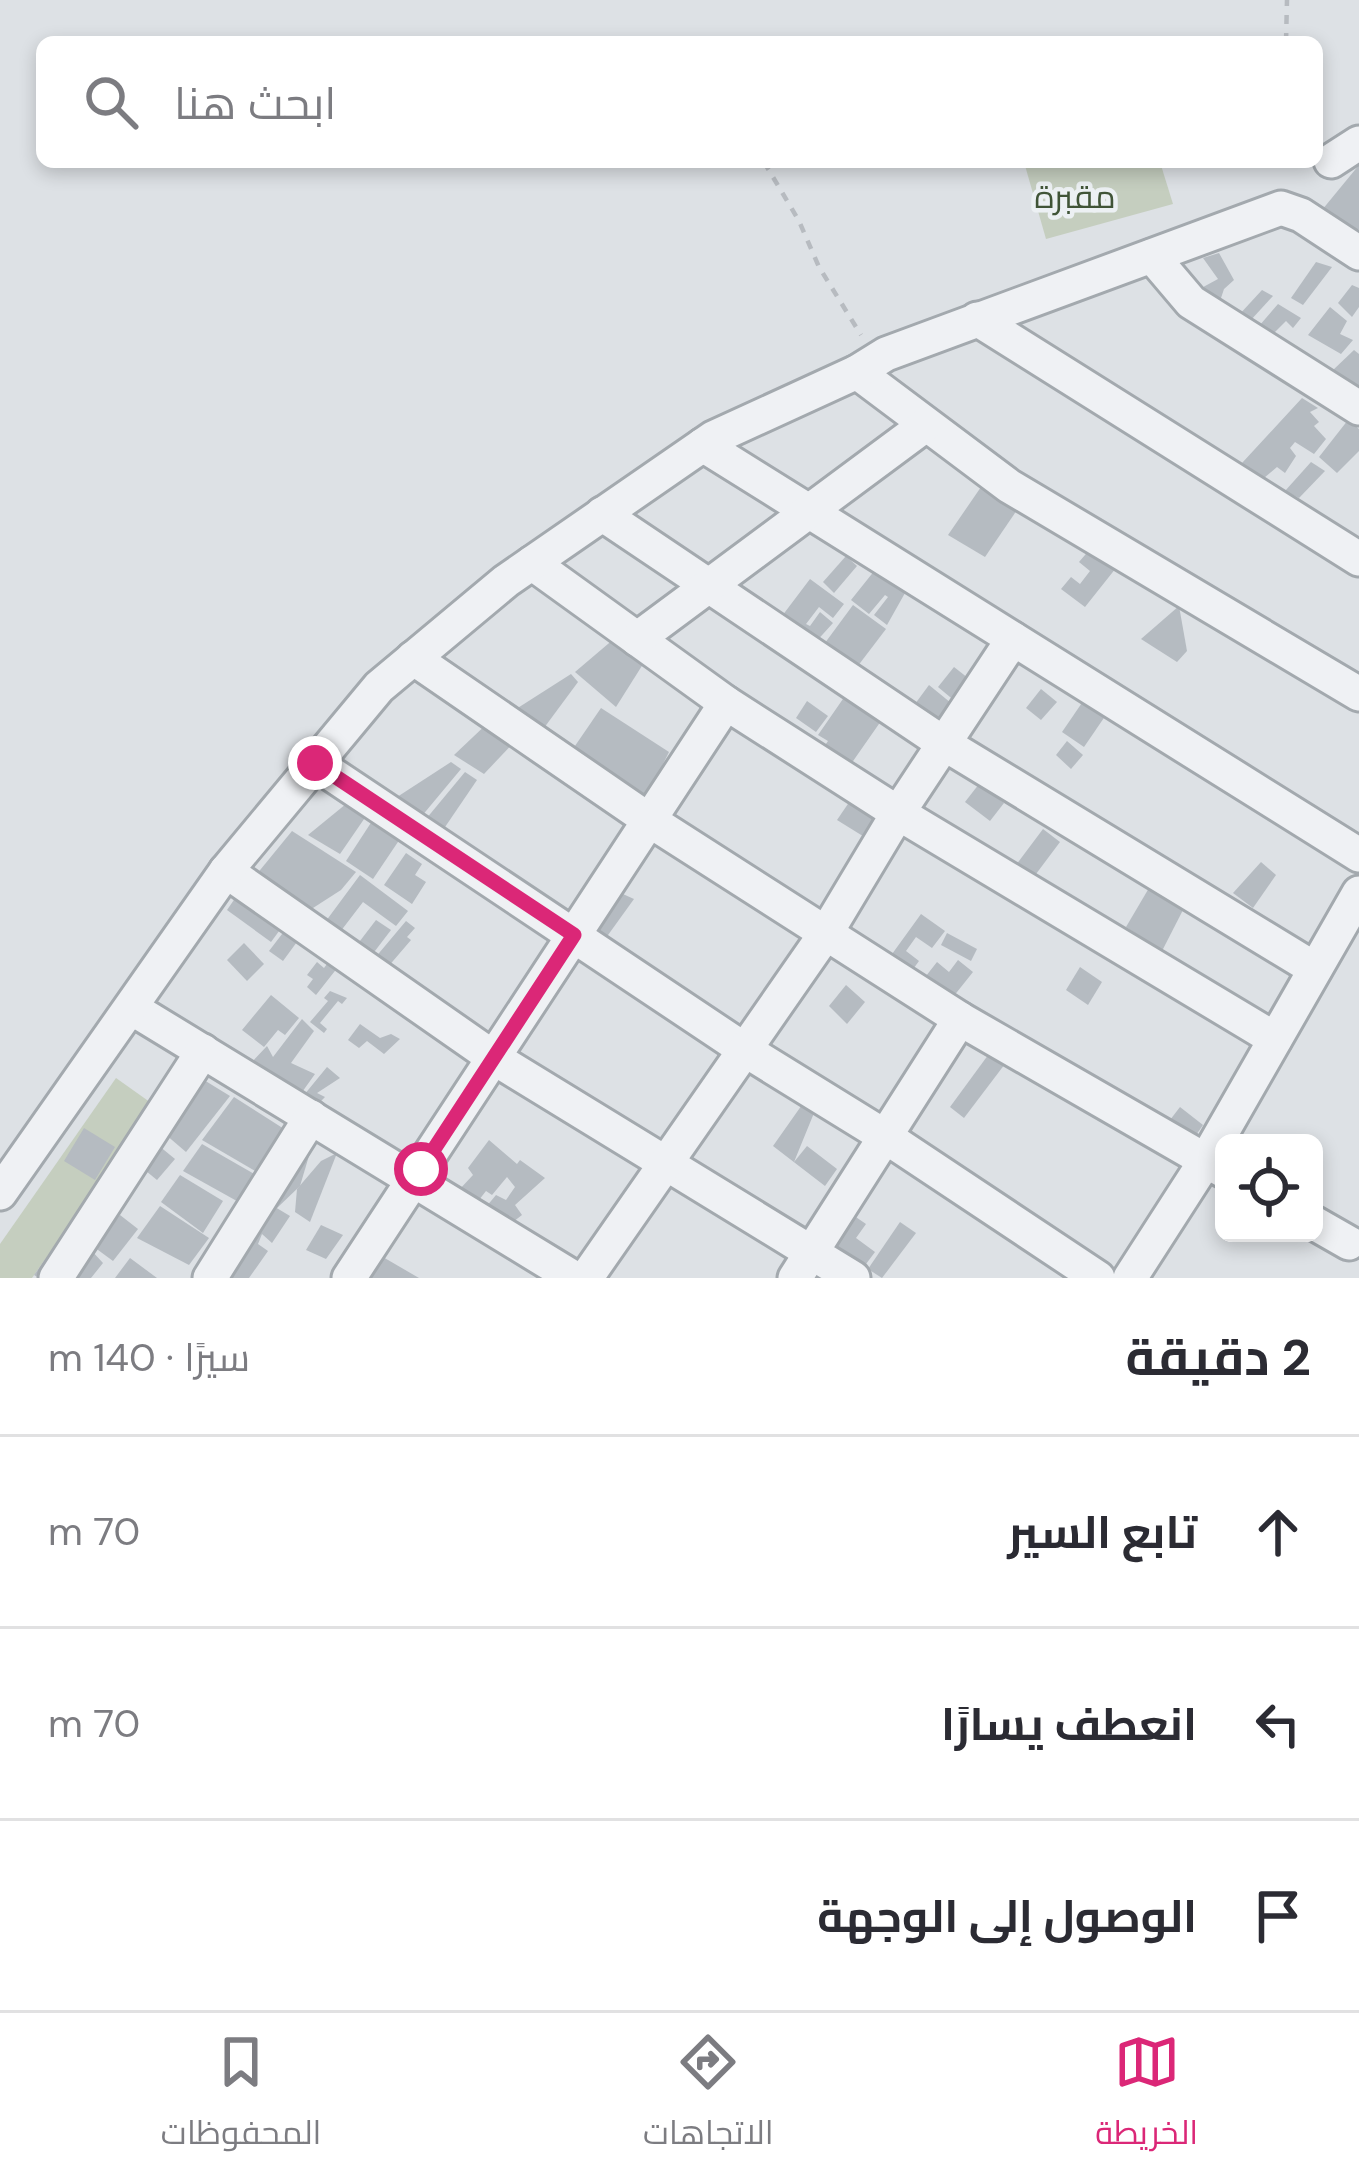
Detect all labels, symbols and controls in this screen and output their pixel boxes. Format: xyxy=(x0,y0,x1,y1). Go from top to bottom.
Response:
search box xyxy=(36,36,1323,168)
icon: search xyxy=(78,69,144,135)
text: ابحث هنا xyxy=(174,74,336,133)
park label: مقبرة xyxy=(1034,175,1116,218)
route end xyxy=(288,736,342,790)
map controls xyxy=(1215,1134,1323,1242)
button: locate xyxy=(1215,1134,1323,1242)
route start xyxy=(394,1142,448,1196)
text: 2 دقيقة xyxy=(1125,1324,1311,1391)
text: سيرًا · 140 m xyxy=(48,1332,250,1383)
icon: ahead xyxy=(1245,1499,1311,1565)
text: تابع السير xyxy=(1008,1503,1197,1562)
text: 70 m xyxy=(48,1506,140,1557)
icon: left xyxy=(1245,1691,1311,1757)
text: انعطف يسارًا xyxy=(941,1695,1197,1754)
text: 70 m xyxy=(48,1698,140,1749)
icon: arrive xyxy=(1245,1883,1311,1949)
text: الوصول إلى الوجهة xyxy=(817,1887,1197,1946)
tab: المحفوظات xyxy=(161,2029,321,2163)
tab: الاتجاهات xyxy=(643,2029,774,2163)
tab: الخريطة xyxy=(1095,2029,1198,2163)

